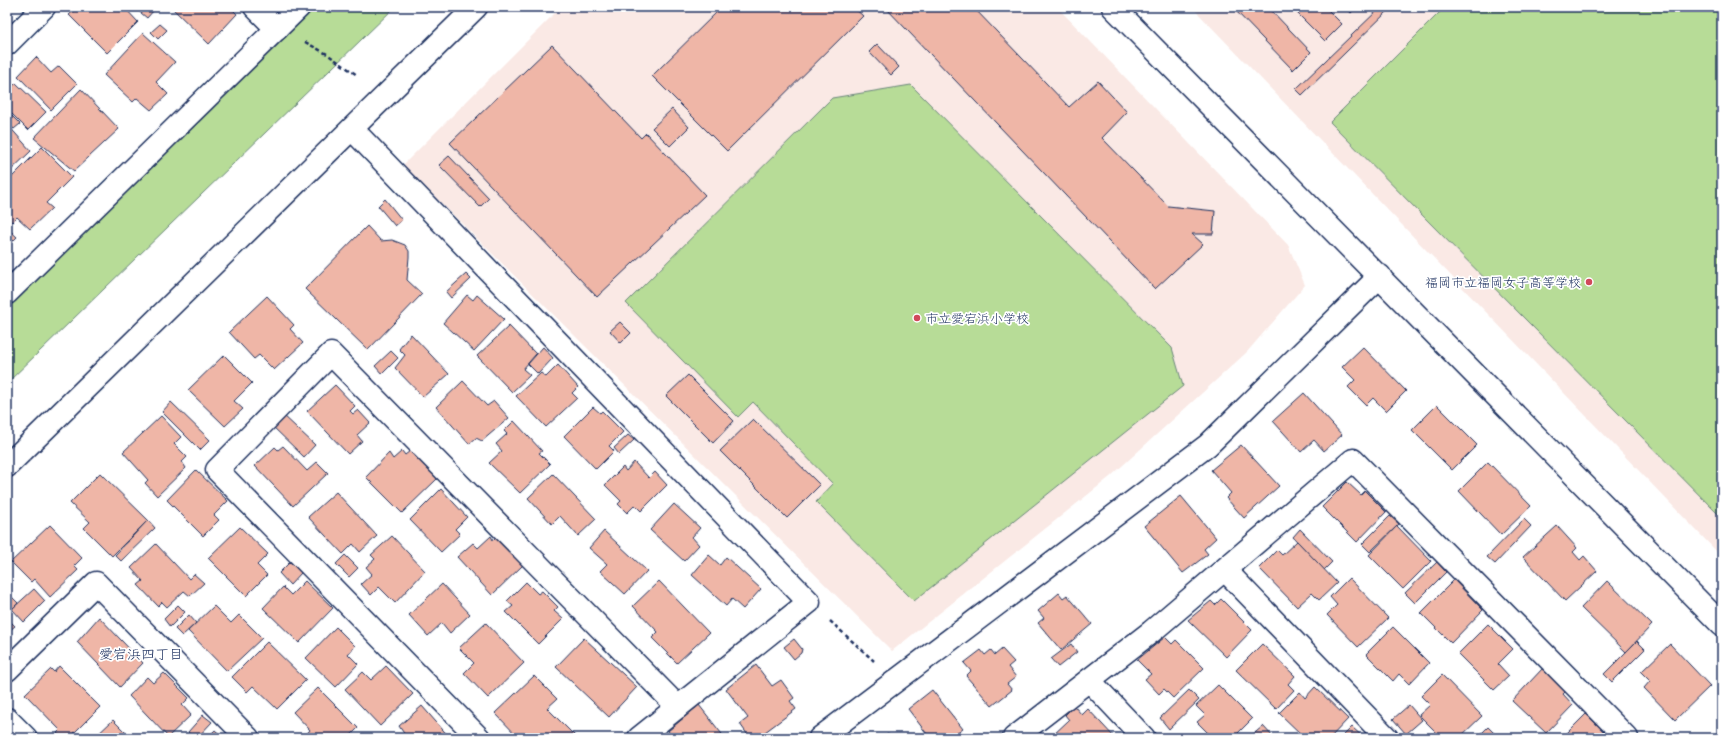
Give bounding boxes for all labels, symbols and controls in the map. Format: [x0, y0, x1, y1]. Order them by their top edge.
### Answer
place label: 福岡市立福岡女子高等学校 [1425, 271, 1581, 294]
marker: 福岡市立福岡女子高等学校 [1584, 277, 1594, 287]
place label: 市立愛宕浜小学校 [925, 307, 1029, 330]
marker: 市立愛宕浜小学校 [912, 313, 922, 323]
district label: 愛宕浜四丁目 [99, 642, 183, 667]

